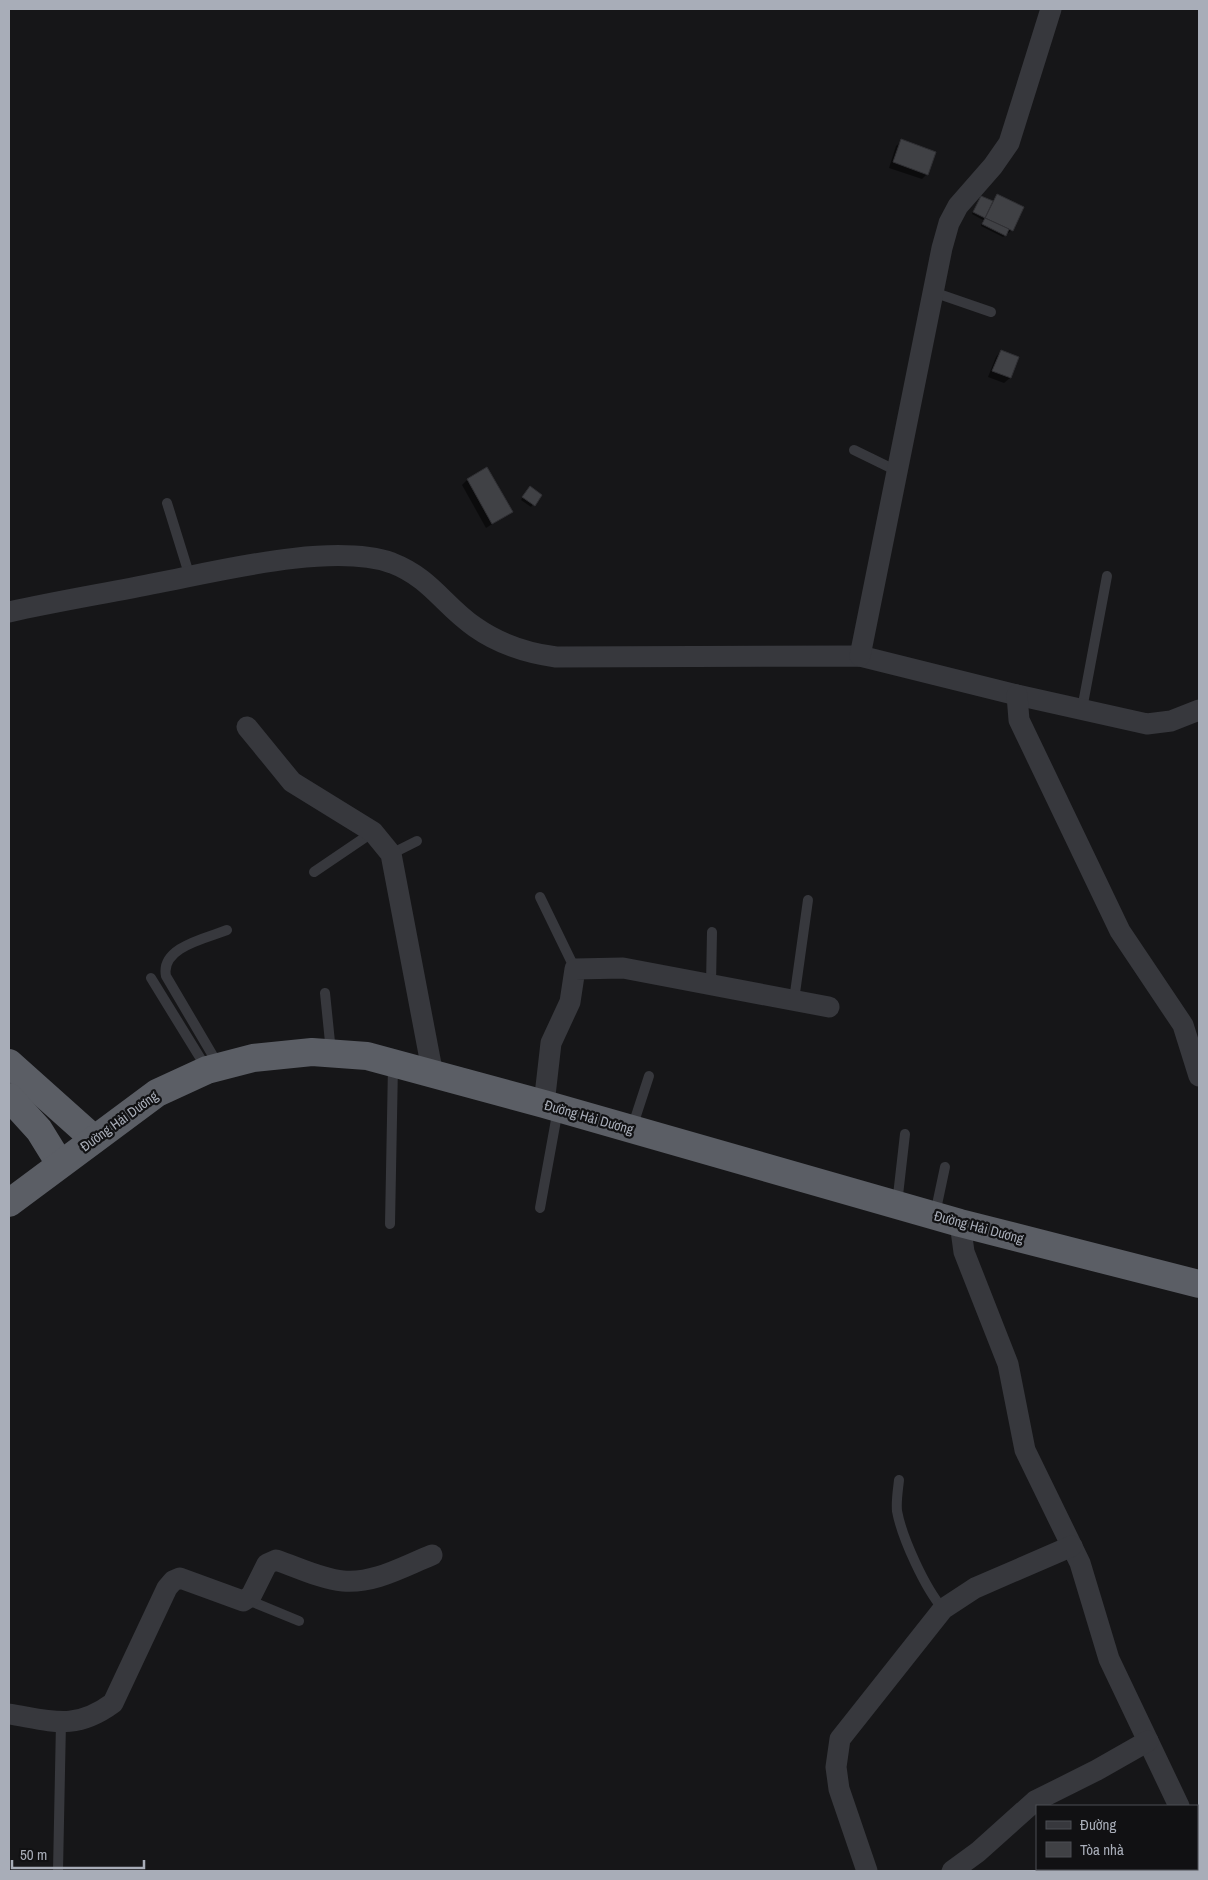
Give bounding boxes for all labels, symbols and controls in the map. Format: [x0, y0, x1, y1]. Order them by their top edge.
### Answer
street label: Đường Hải Dương [77, 1086, 162, 1155]
street label: Đường Hải Dương [542, 1096, 636, 1138]
street label: Đường Hải Dương [932, 1206, 1026, 1248]
legend [1036, 1805, 1198, 1870]
text: Đường [1080, 1814, 1116, 1835]
scale bar [12, 1838, 145, 1870]
text: Tòa nhà [1080, 1839, 1124, 1860]
text: 50 m [20, 1844, 47, 1865]

